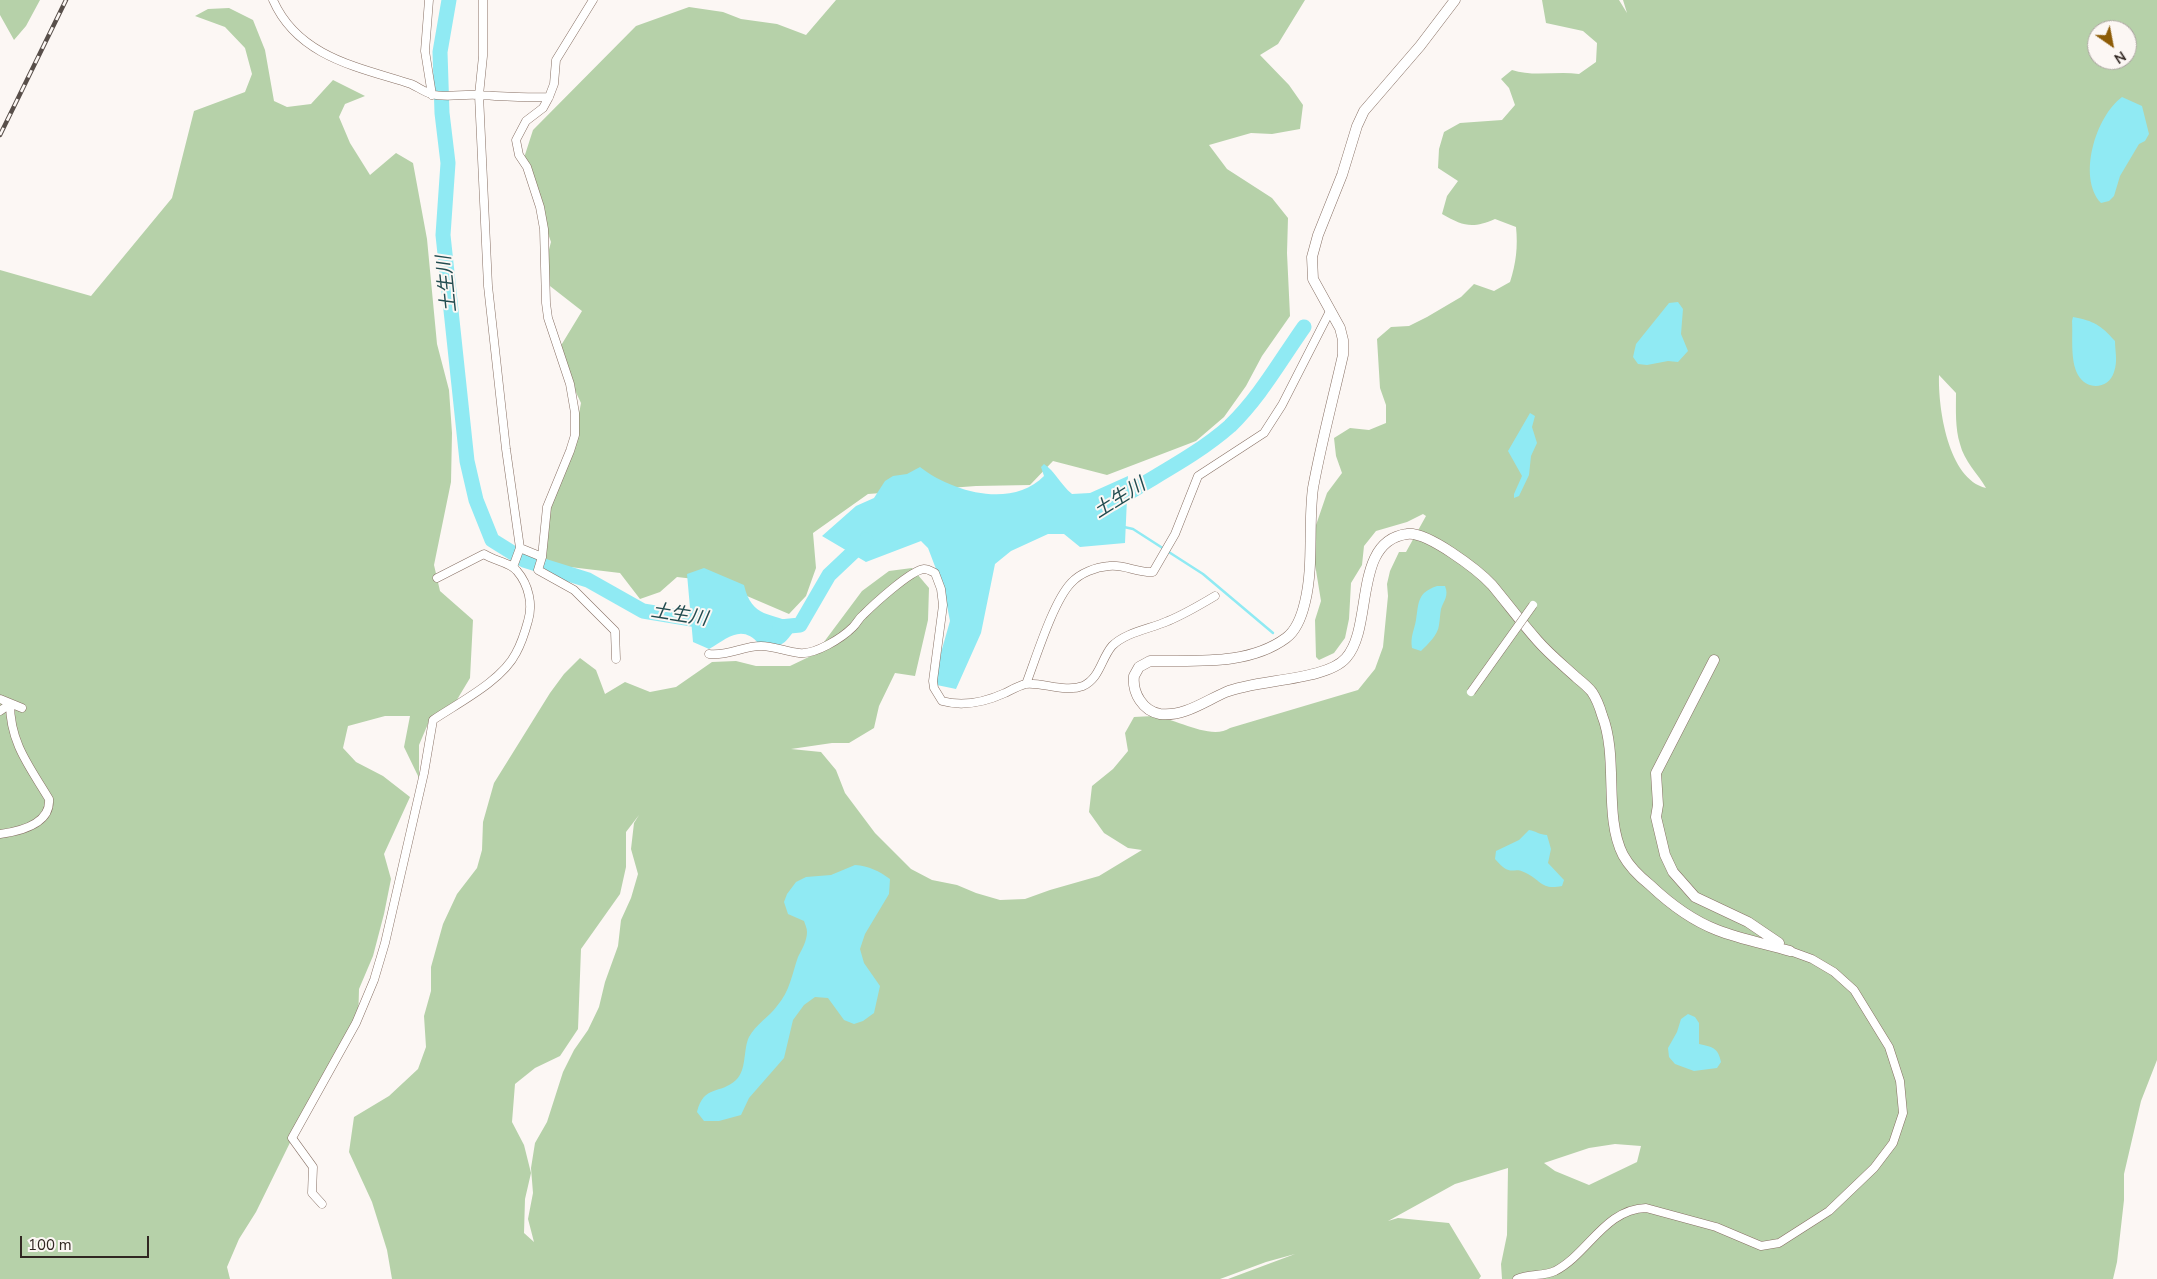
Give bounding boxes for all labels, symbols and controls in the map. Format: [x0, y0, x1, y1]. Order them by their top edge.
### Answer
north arrow [2087, 20, 2137, 70]
text: N [2110, 46, 2129, 68]
water label: 土生川 [434, 254, 462, 314]
water label: 土生川 [1090, 474, 1150, 524]
water label: 土生川 [649, 600, 709, 632]
scale bar [22, 1226, 151, 1258]
text: 100 m [28, 1235, 72, 1255]

